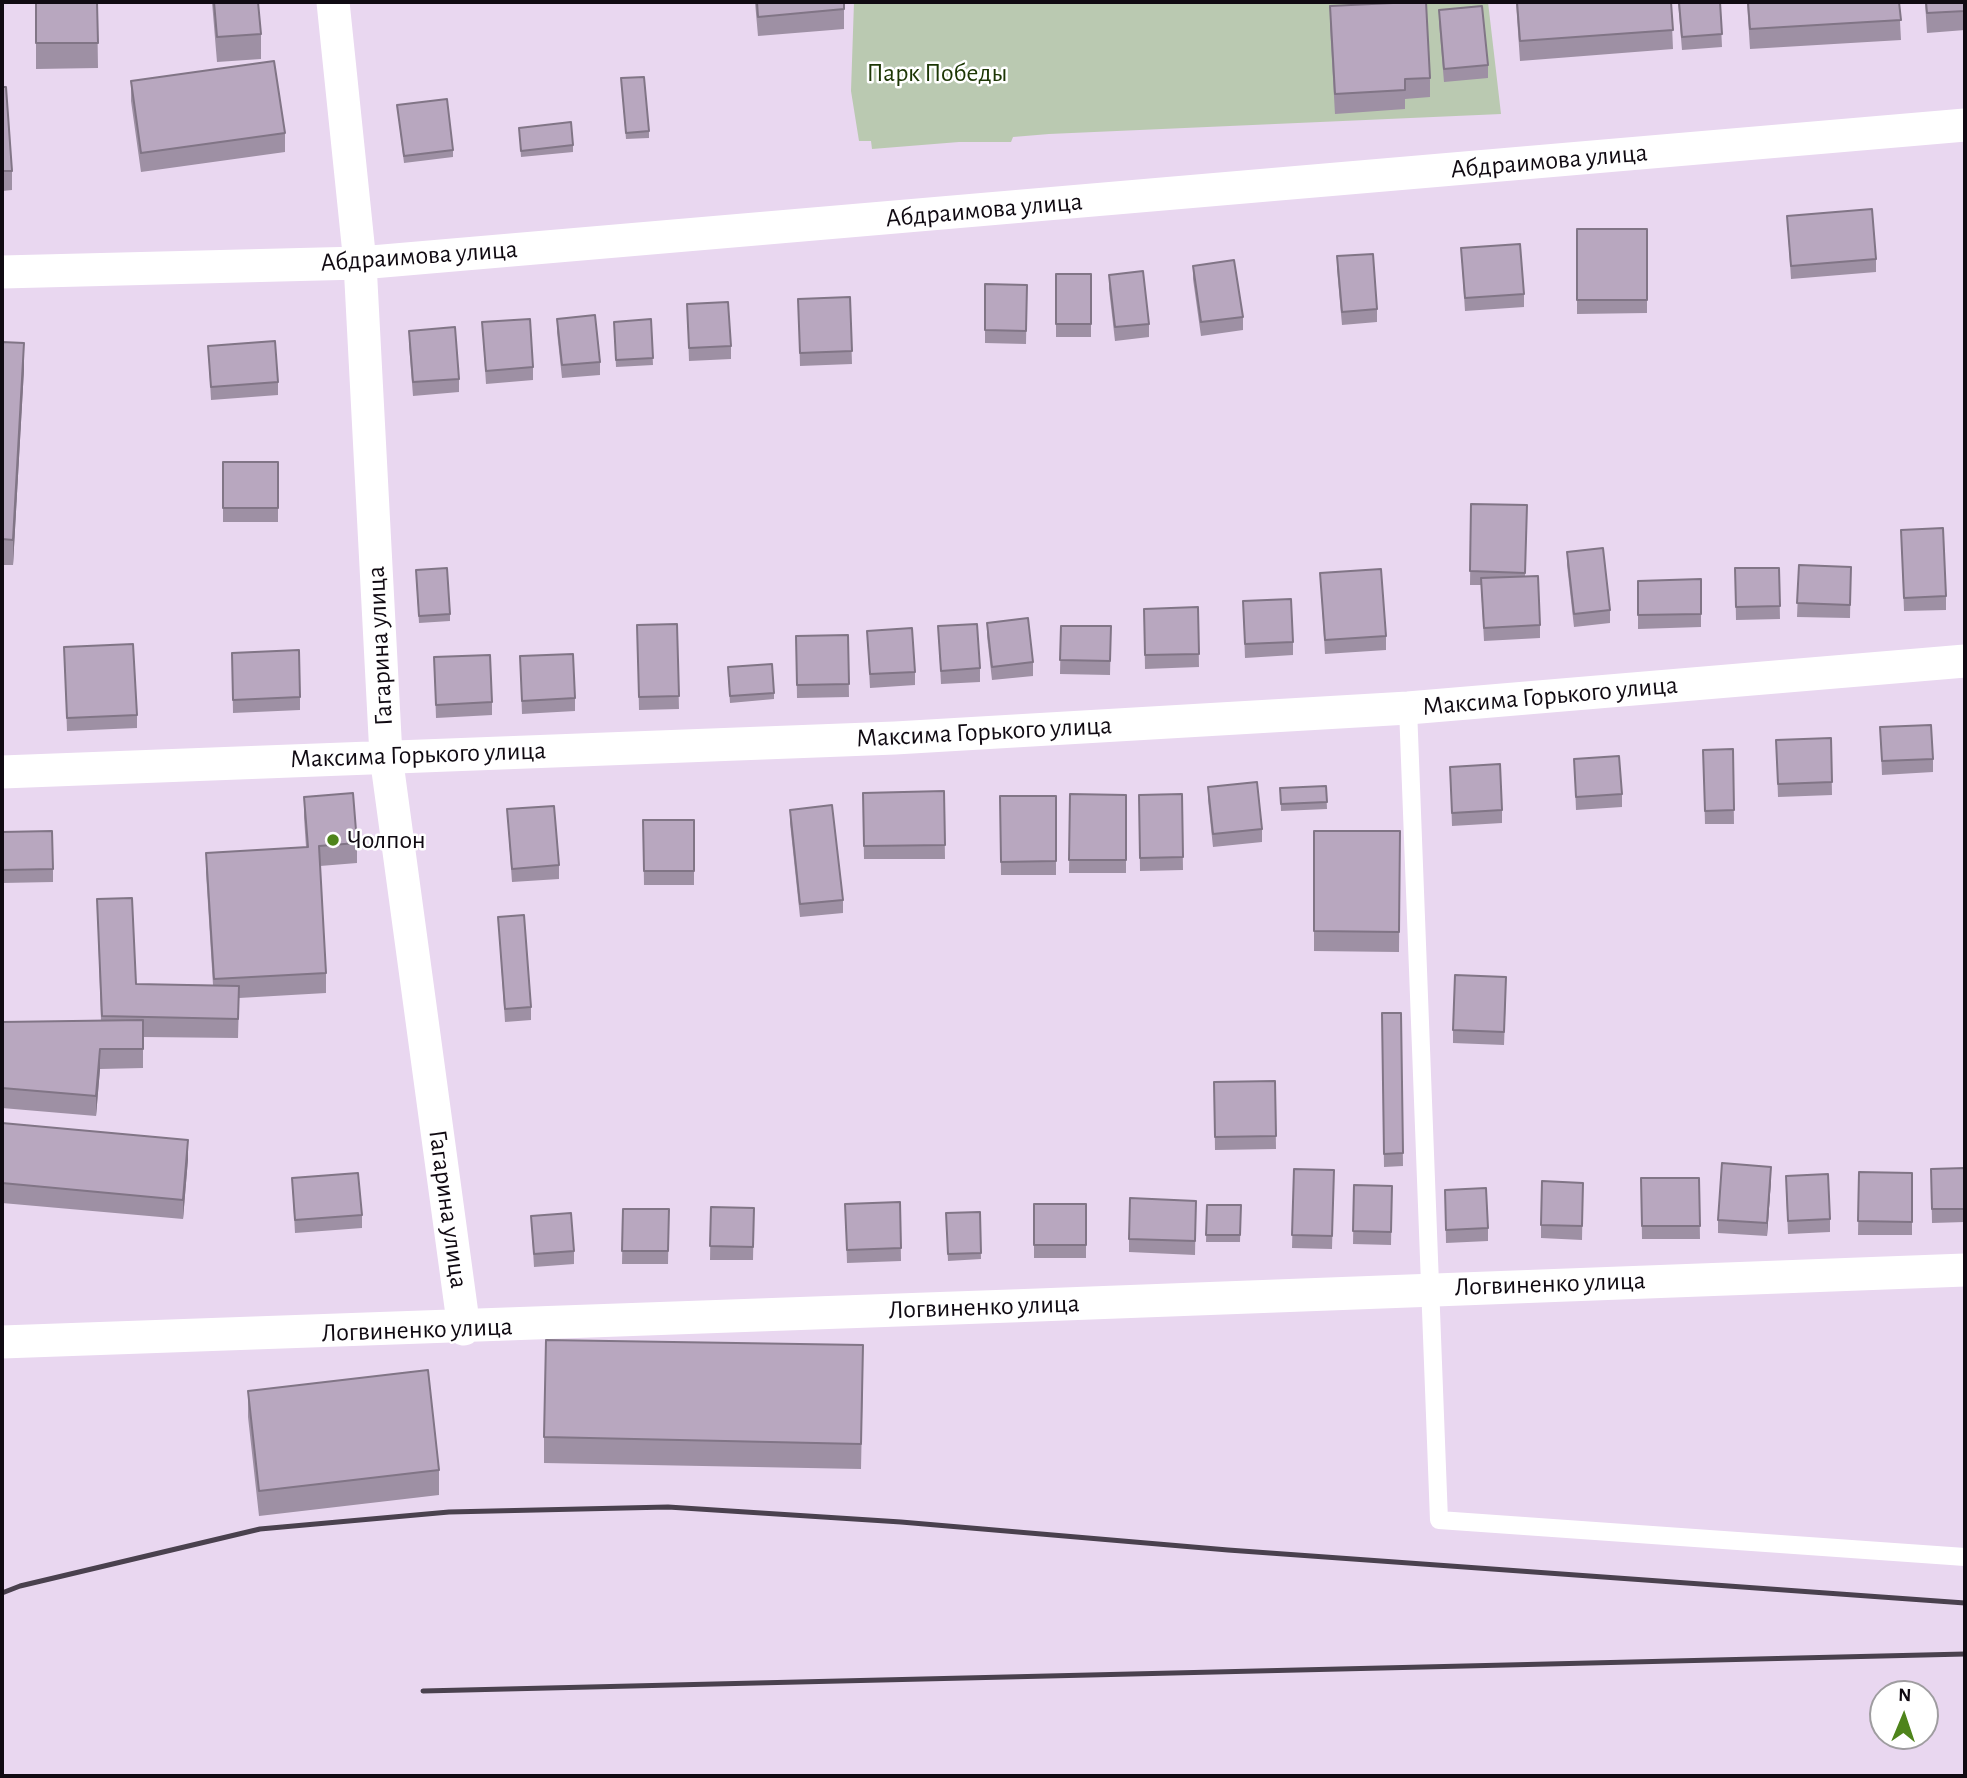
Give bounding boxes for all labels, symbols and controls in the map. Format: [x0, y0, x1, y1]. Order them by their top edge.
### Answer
park label: Парк Победы [867, 57, 1007, 89]
street label: Абдраимова улица [1449, 137, 1649, 185]
street label: Абдраимова улица [884, 186, 1084, 234]
street label: Абдраимова улица [319, 234, 519, 278]
street label: Гагарина улица [360, 565, 400, 727]
street label: Максима Горького улица [1421, 669, 1679, 723]
street label: Максима Горького улица [855, 710, 1113, 754]
street label: Максима Горького улица [289, 735, 547, 775]
place label: Чолпон [347, 824, 426, 856]
marker: Чолпон [325, 832, 341, 848]
street label: Гагарина улица [421, 1128, 475, 1290]
street label: Логвиненко улица [1454, 1265, 1646, 1303]
street label: Логвиненко улица [888, 1288, 1080, 1326]
street label: Логвиненко улица [321, 1311, 513, 1349]
north arrow [1869, 1680, 1939, 1750]
text: N [1898, 1686, 1912, 1705]

